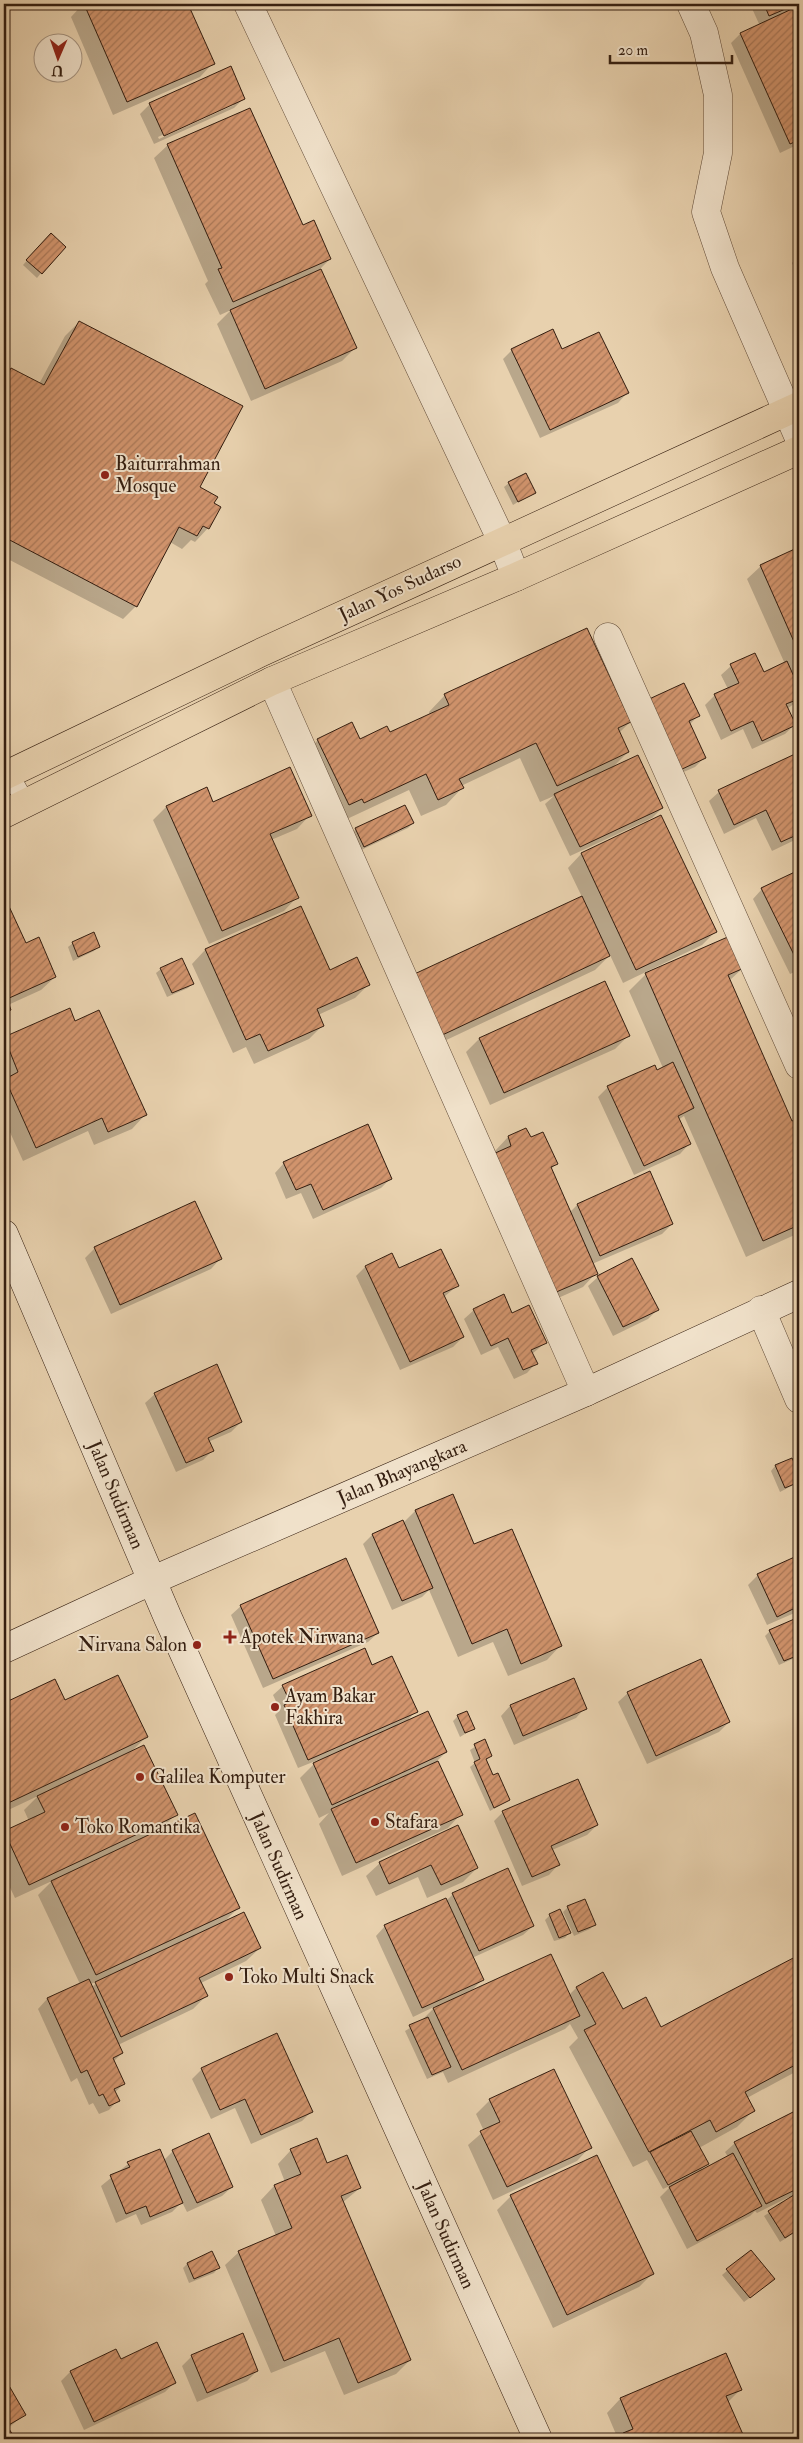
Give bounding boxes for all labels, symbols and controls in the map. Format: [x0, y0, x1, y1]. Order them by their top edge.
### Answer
north arrow [32, 32, 82, 82]
scale bar [610, 32, 733, 64]
text: 20 m [618, 41, 648, 60]
text: U [51, 62, 64, 79]
place label: Baiturrahman Mosque [115, 452, 221, 498]
marker: Baiturrahman Mosque [99, 469, 111, 481]
street label: Jalan Yos Sudarso [334, 549, 465, 627]
street label: Jalan Bhayangkara [333, 1434, 471, 1510]
street label: Jalan Sudirman [82, 1436, 150, 1553]
place label: Apotek Nirwana [239, 1625, 364, 1650]
marker: Apotek Nirwana [224, 1631, 236, 1643]
place label: Nirvana Salon [78, 1633, 187, 1657]
marker: Nirvana Salon [191, 1639, 203, 1651]
place label: Ayam Bakar Fakhira [284, 1684, 376, 1730]
marker: Ayam Bakar Fakhira [269, 1701, 281, 1713]
place label: Galilea Komputer [150, 1765, 286, 1790]
marker: Galilea Komputer [134, 1771, 146, 1783]
street label: Jalan Sudirman [244, 1807, 314, 1924]
place label: Stafara [385, 1810, 439, 1834]
place label: Toko Romantika [75, 1815, 201, 1839]
marker: Stafara [369, 1816, 381, 1828]
marker: Toko Romantika [59, 1821, 71, 1833]
place label: Toko Multi Snack [239, 1965, 374, 1989]
marker: Toko Multi Snack [223, 1971, 235, 1983]
street label: Jalan Sudirman [411, 2176, 481, 2293]

